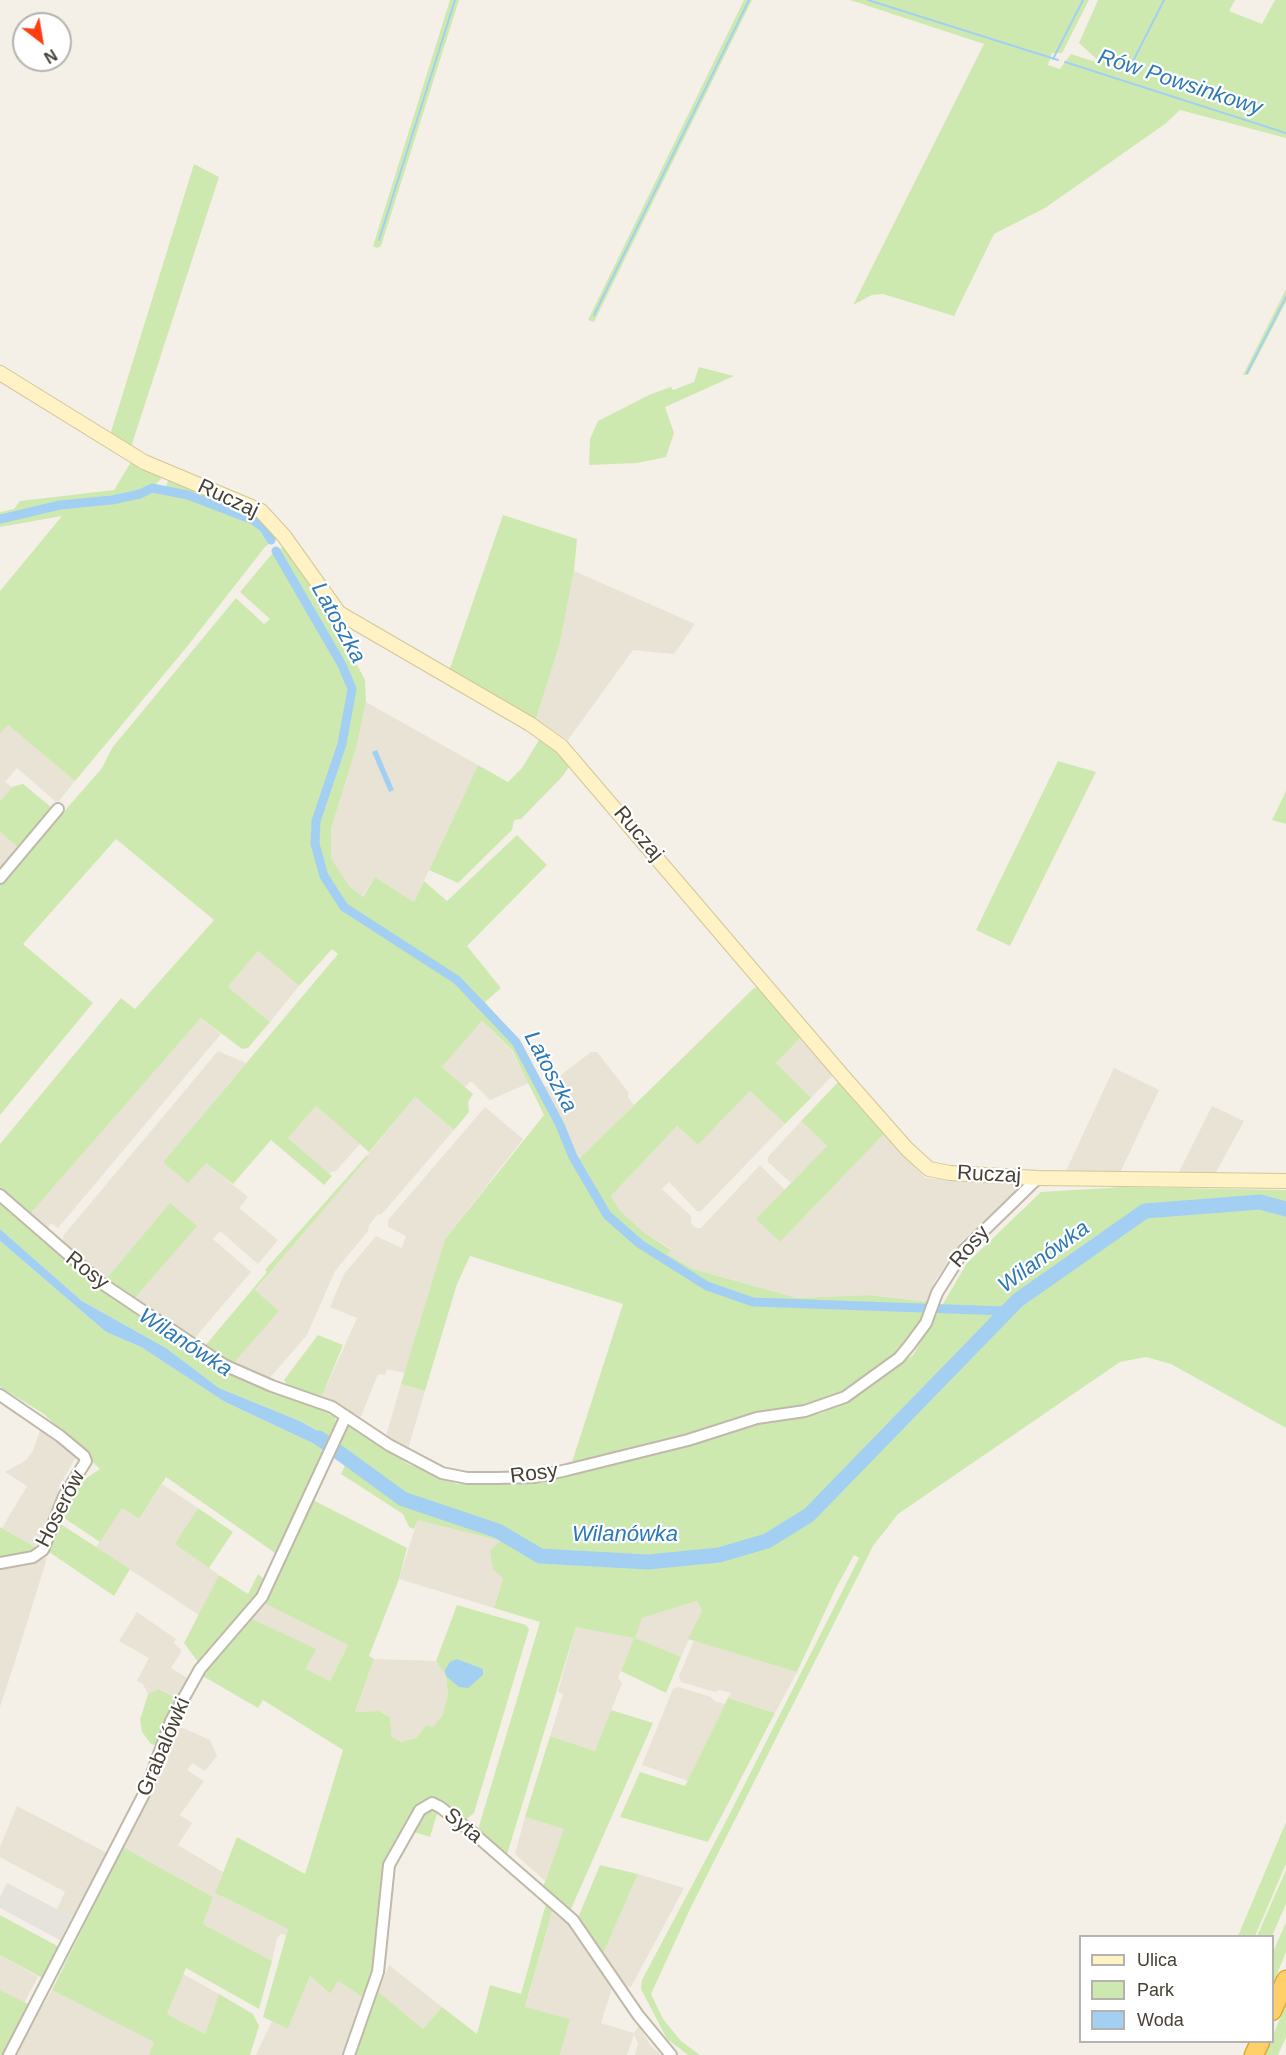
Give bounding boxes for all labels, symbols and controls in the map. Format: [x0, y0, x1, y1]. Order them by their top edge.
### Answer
north arrow [12, 12, 72, 72]
water label: Rów Powsinkowy [1095, 44, 1265, 122]
text: N [41, 46, 60, 66]
street label: Ruczaj [194, 474, 262, 524]
water label: Latoszka [305, 578, 371, 668]
street label: Ruczaj [608, 801, 668, 867]
water label: Latoszka [518, 1027, 582, 1117]
street label: Ruczaj [956, 1161, 1022, 1189]
water label: Wilanówka [993, 1215, 1095, 1299]
street label: Rosy [945, 1221, 995, 1273]
street label: Rosy [60, 1246, 114, 1296]
water label: Wilanówka [133, 1303, 237, 1383]
street label: Rosy [509, 1459, 559, 1489]
street label: Hoserów [31, 1466, 91, 1552]
water label: Wilanówka [572, 1522, 678, 1548]
street label: Grabalówki [132, 1694, 196, 1800]
street label: Syta [439, 1803, 487, 1849]
legend [1079, 1935, 1274, 2043]
text: Ulica [1137, 1950, 1177, 1970]
text: Park [1137, 1980, 1174, 2000]
text: Woda [1137, 2010, 1184, 2030]

